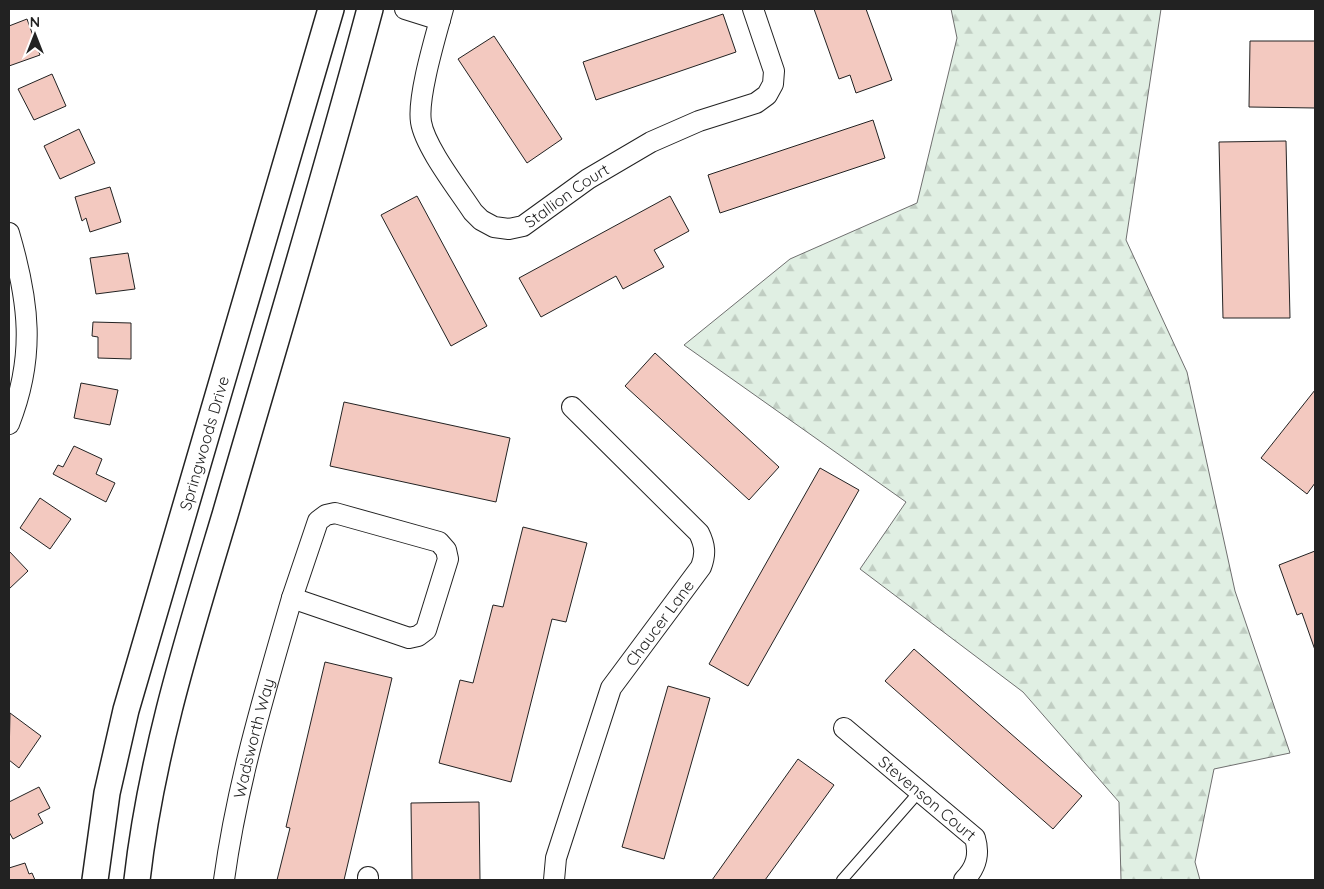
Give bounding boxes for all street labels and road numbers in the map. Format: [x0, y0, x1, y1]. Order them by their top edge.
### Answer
street label: Stallion Court [520, 159, 613, 232]
street label: Springwoods Drive [175, 374, 233, 513]
street label: Chaucer Lane [621, 576, 698, 670]
street label: Wadsworth Way [229, 676, 278, 800]
street label: Stevenson Court [874, 751, 980, 845]

